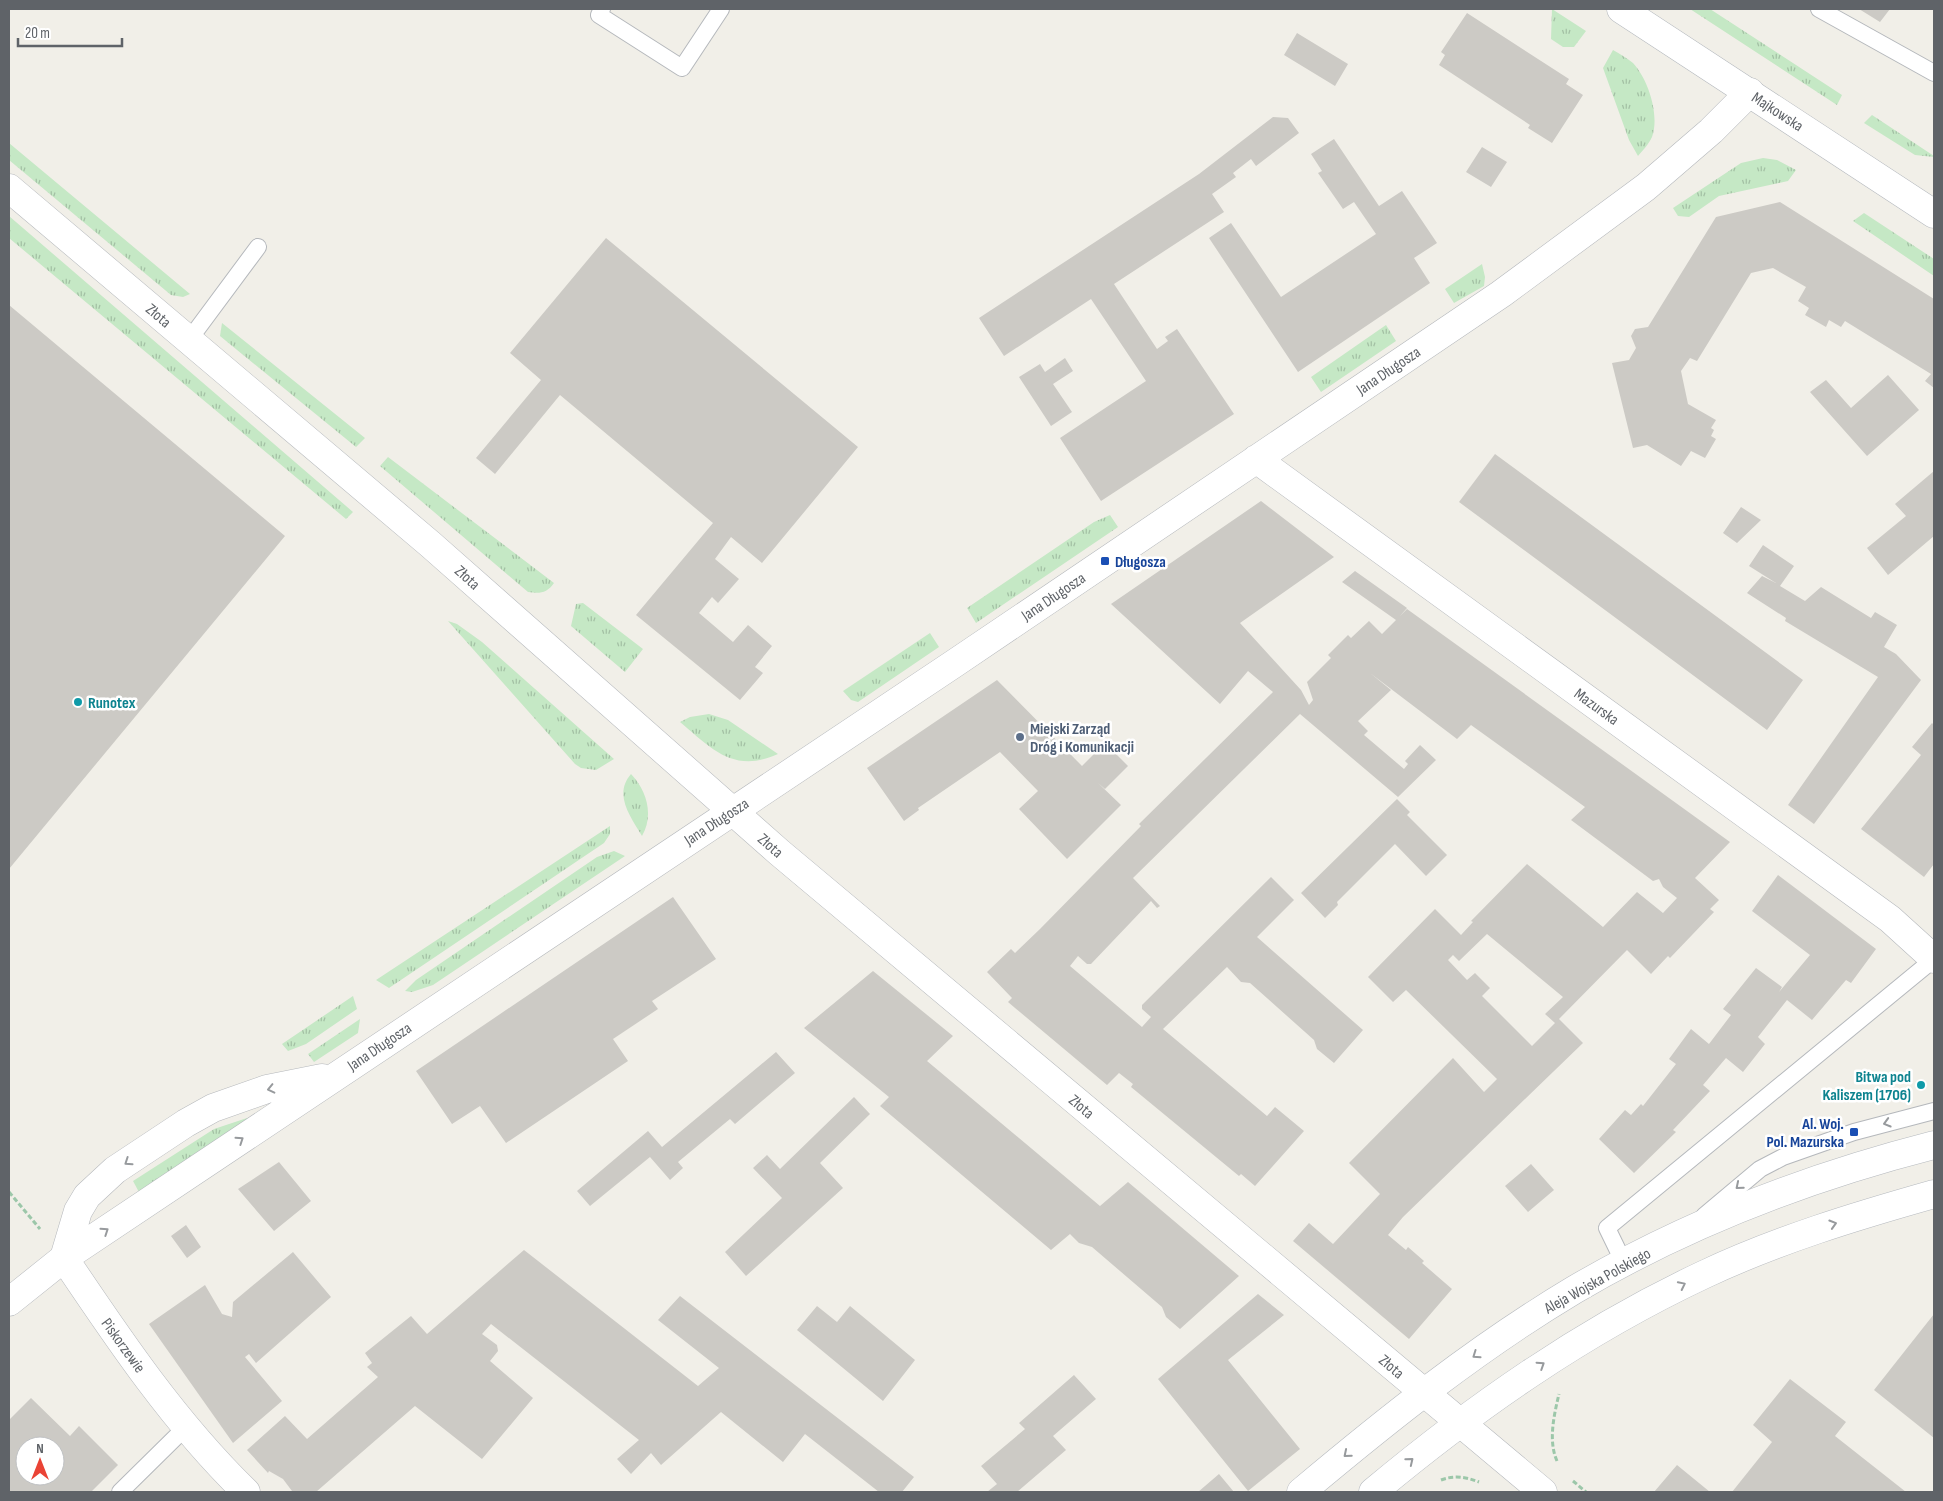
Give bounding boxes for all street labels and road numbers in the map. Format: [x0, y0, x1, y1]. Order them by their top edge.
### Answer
street label: Majkowska [1748, 89, 1807, 136]
street label: Złota [141, 300, 175, 332]
street label: Jana Długosza [1352, 343, 1424, 400]
street label: Złota [451, 562, 483, 594]
street label: Jana Długosza [1017, 569, 1089, 626]
street label: Mazurska [1570, 685, 1622, 730]
street label: Jana Długosza [680, 794, 753, 851]
street label: Złota [754, 830, 787, 862]
street label: Jana Długosza [343, 1019, 415, 1076]
street label: Złota [1064, 1091, 1098, 1123]
street label: Aleja Wojska Polskiego [1540, 1244, 1654, 1319]
street label: Piskorzewie [97, 1315, 149, 1377]
street label: Złota [1374, 1351, 1408, 1383]

